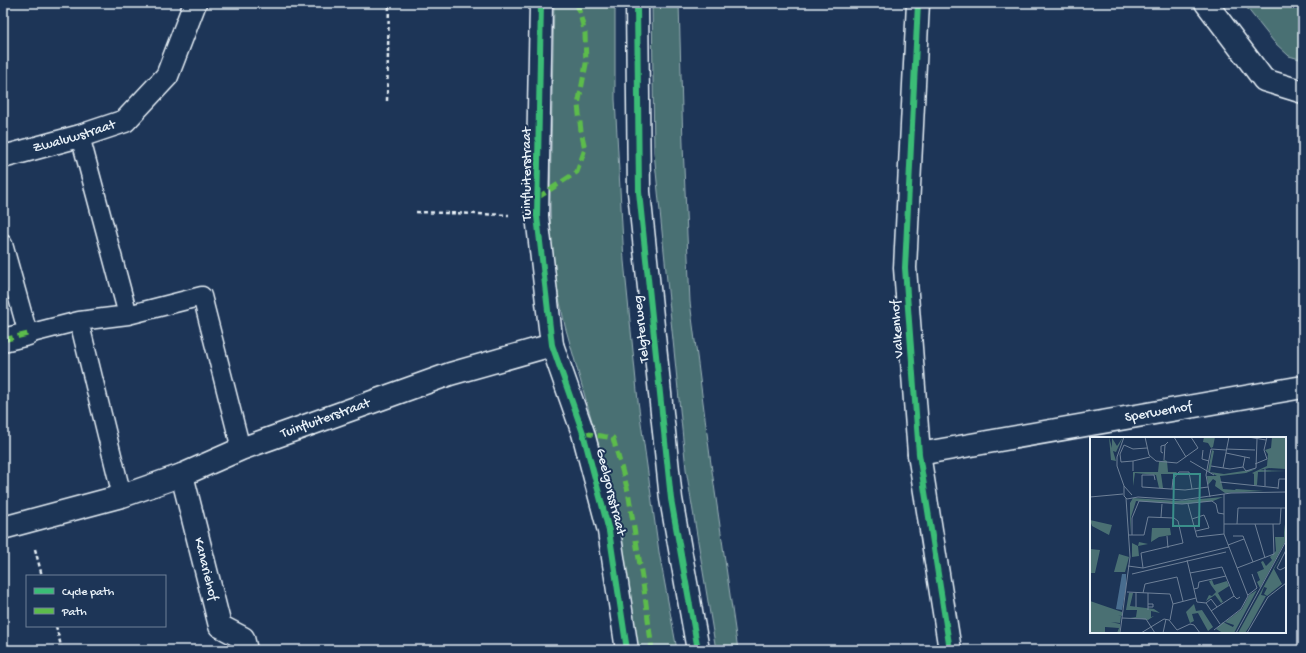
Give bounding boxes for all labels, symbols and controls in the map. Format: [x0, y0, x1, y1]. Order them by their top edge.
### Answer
street label: Zwaluwstraat [31, 116, 119, 157]
street label: Tuinfluiterstraat [519, 126, 536, 222]
street label: Telgterweg [630, 294, 654, 364]
street label: Valkenhof [887, 298, 909, 359]
street label: Tuinfluiterstraat [278, 394, 374, 443]
street label: Sperwerhof [1124, 398, 1195, 426]
inset map [1090, 437, 1286, 633]
street label: Geelgorsstraat [591, 447, 629, 538]
street label: Kanariehof [190, 536, 222, 604]
legend [26, 575, 166, 627]
text: Cycle path [62, 586, 115, 600]
text: Path [61, 606, 87, 620]

